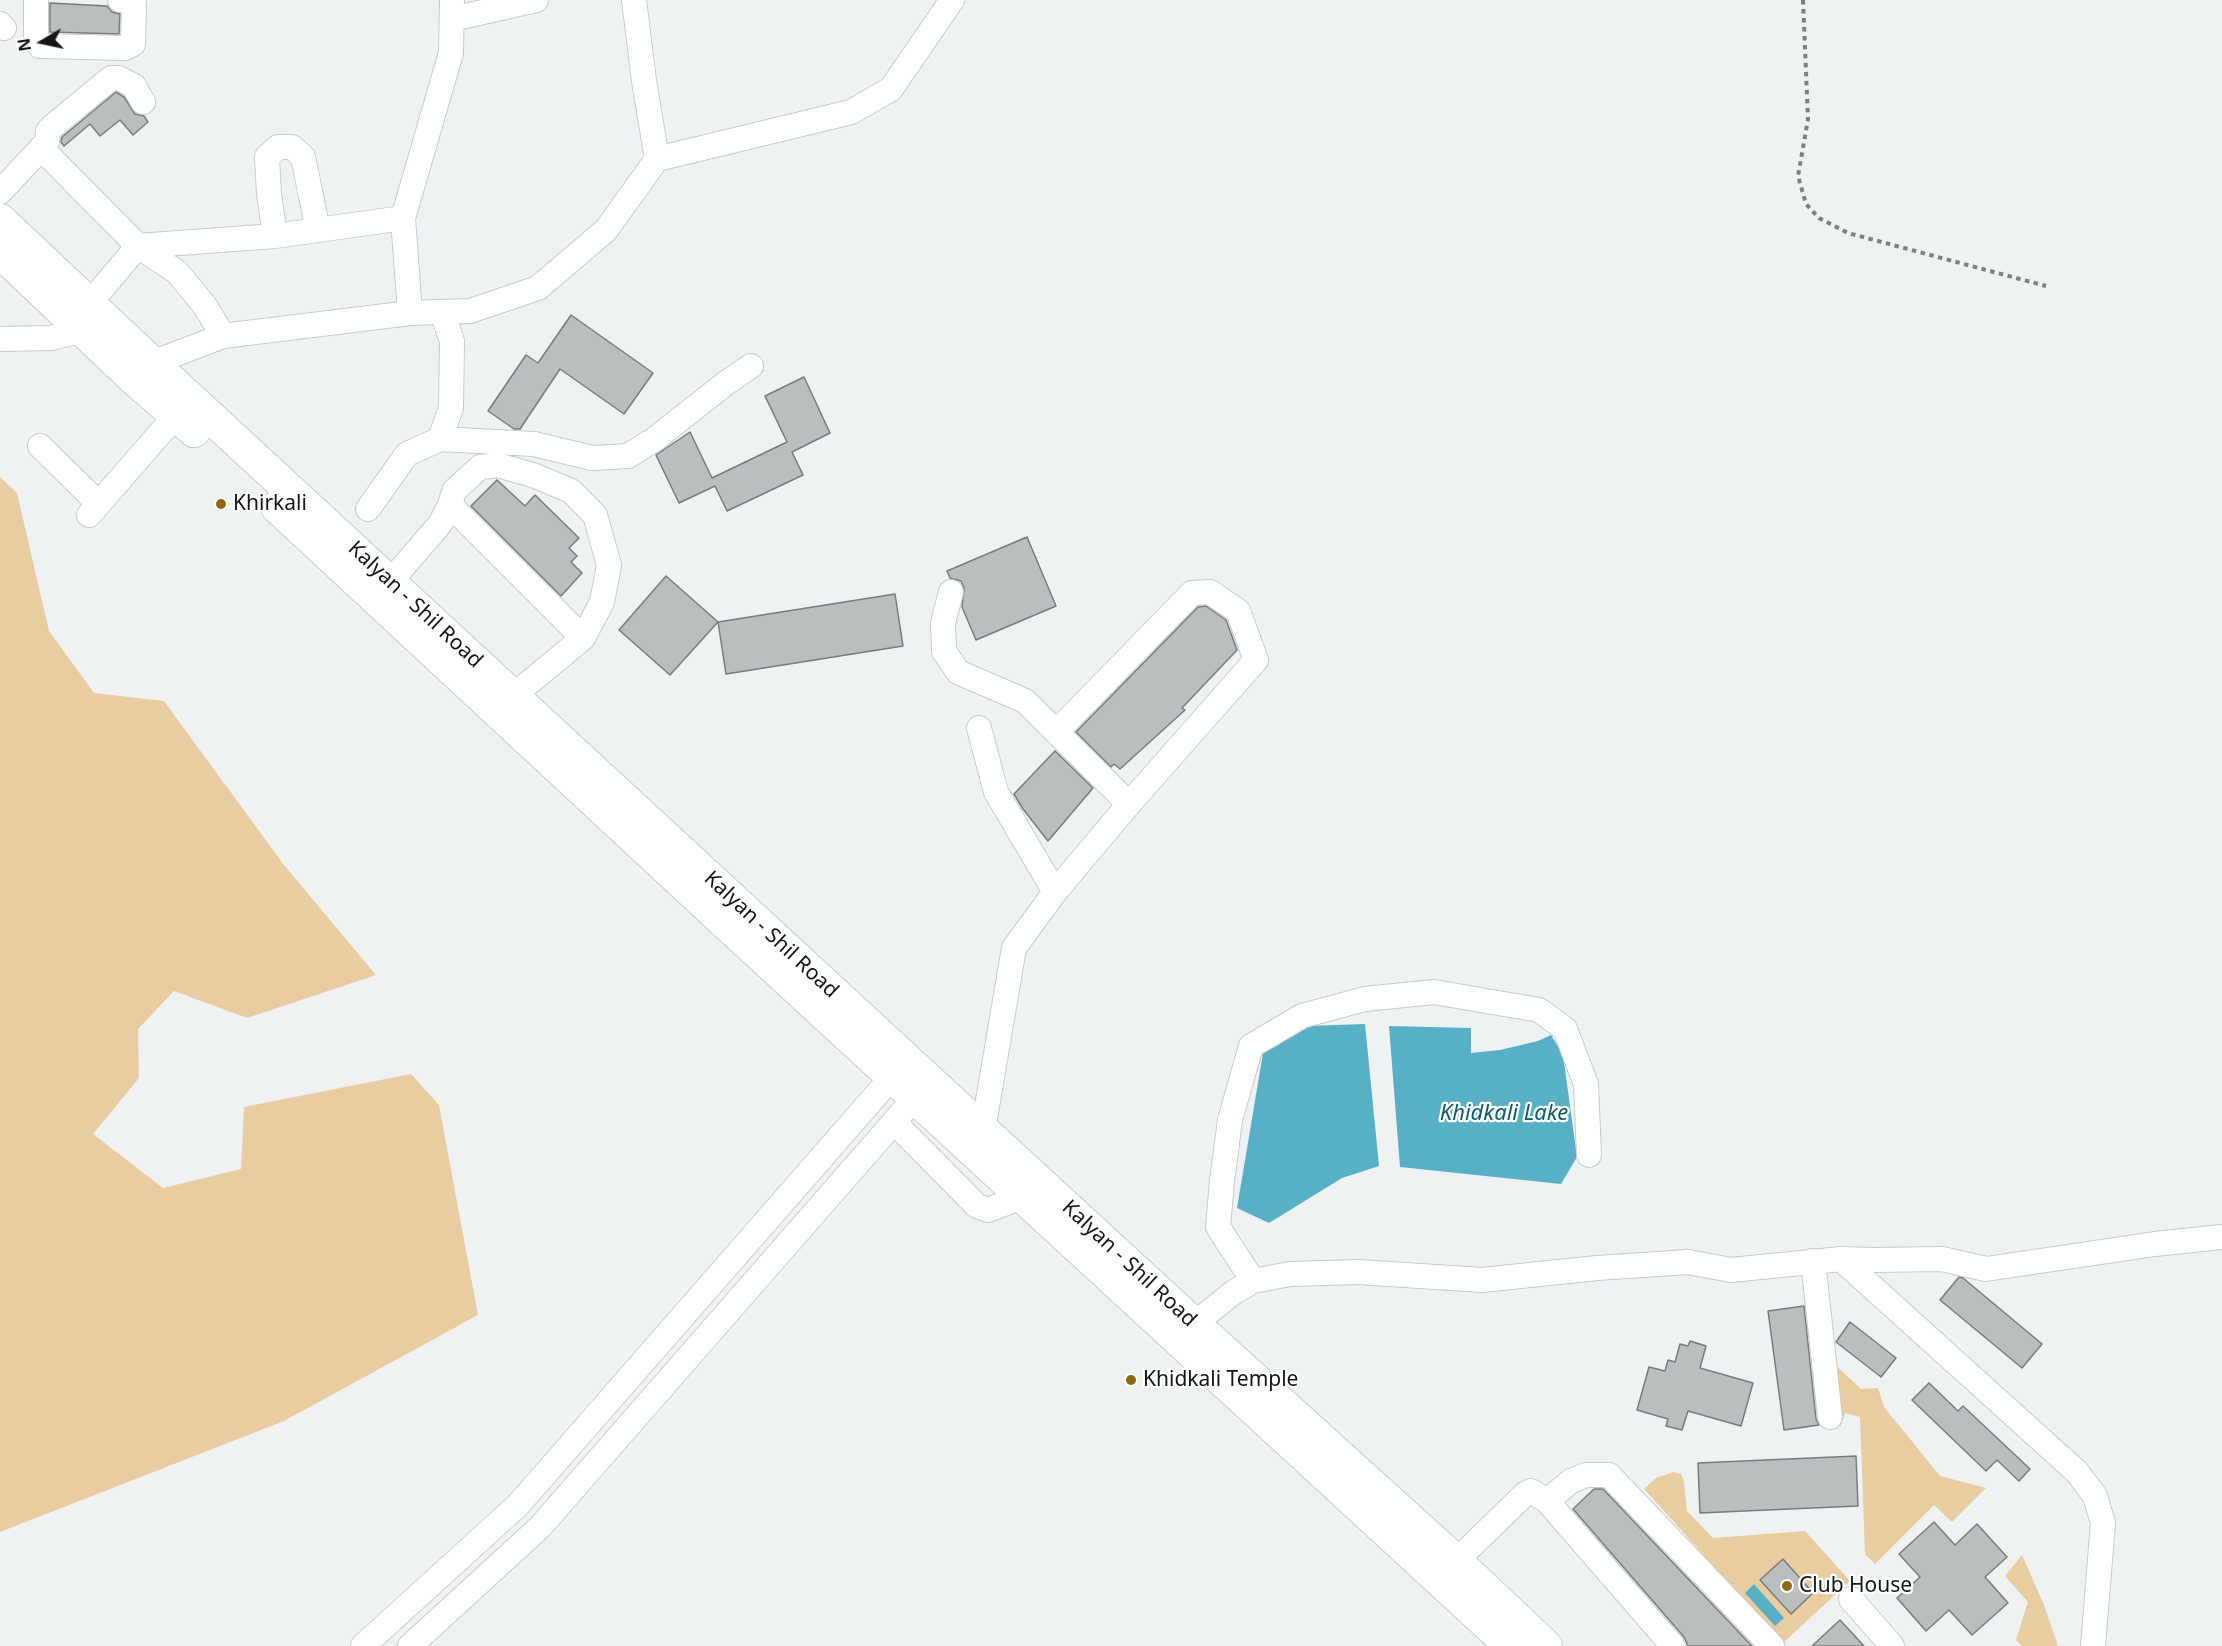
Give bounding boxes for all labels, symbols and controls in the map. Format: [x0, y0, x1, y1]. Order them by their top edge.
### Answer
north arrow [12, 12, 72, 72]
text: N [12, 37, 36, 53]
place label: Khirkali [233, 491, 307, 517]
marker: Khirkali [214, 497, 228, 511]
street label: Kalyan - Shil Road [343, 536, 487, 674]
street label: Kalyan - Shil Road [699, 866, 843, 1004]
water label: Khidkali Lake [1440, 1101, 1568, 1127]
street label: Kalyan - Shil Road [1057, 1195, 1201, 1333]
place label: Khidkali Temple [1143, 1367, 1298, 1393]
marker: Khidkali Temple [1124, 1373, 1138, 1387]
place label: Club House [1799, 1573, 1912, 1599]
marker: Club House [1780, 1579, 1794, 1593]

